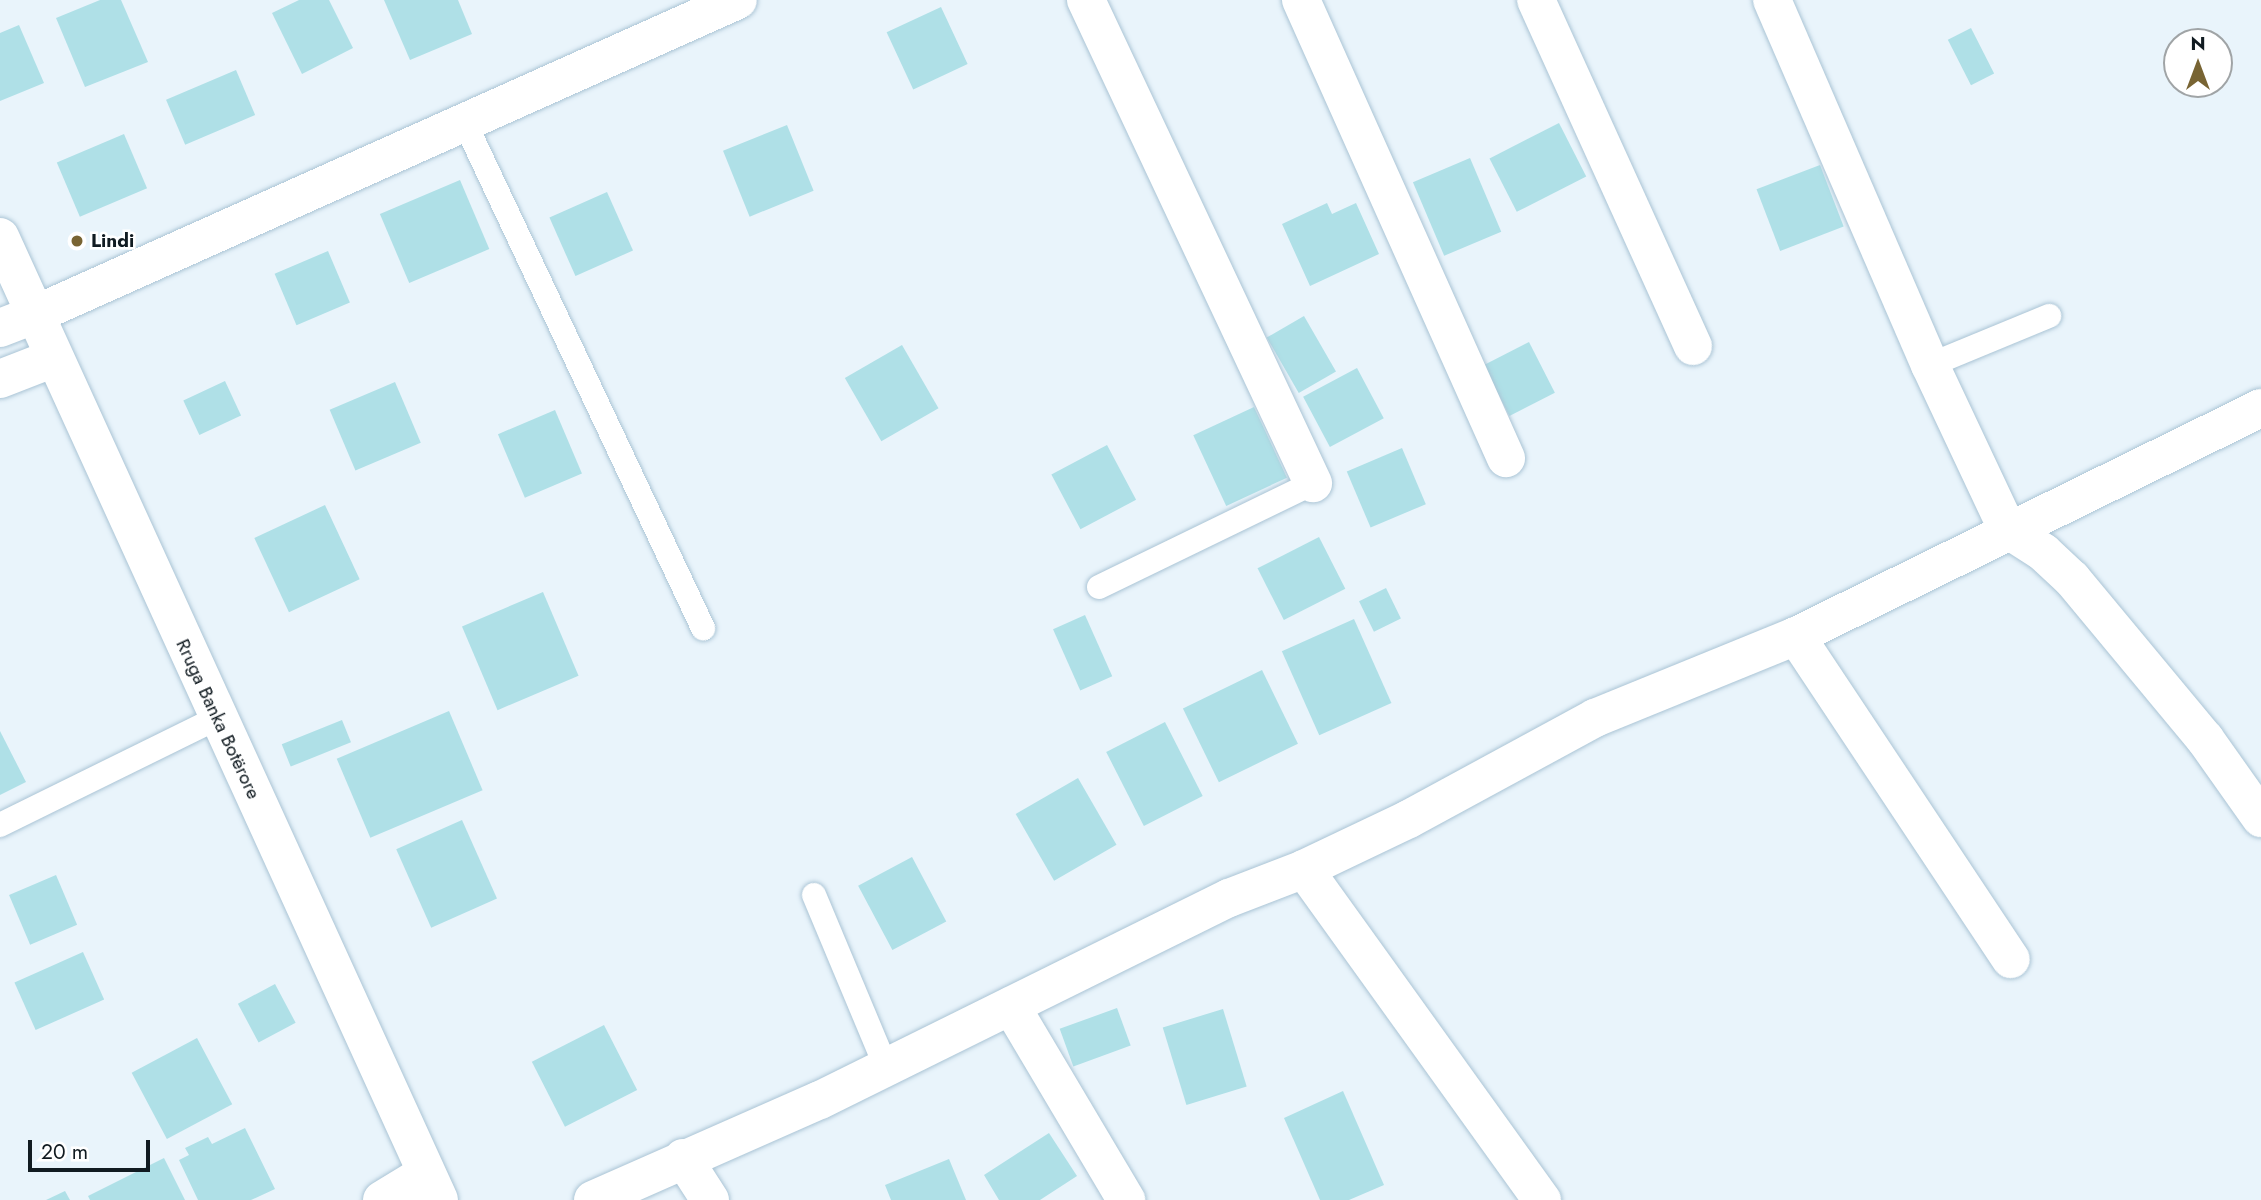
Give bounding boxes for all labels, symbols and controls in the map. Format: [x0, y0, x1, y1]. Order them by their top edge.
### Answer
north arrow [2163, 28, 2233, 98]
text: N [2190, 30, 2206, 57]
place label: Lindi [91, 230, 134, 252]
marker: Lindi [69, 233, 85, 249]
street label: Rruga Banka Botërore [171, 635, 265, 803]
scale bar [32, 1126, 154, 1170]
text: 20 m [41, 1137, 88, 1167]

